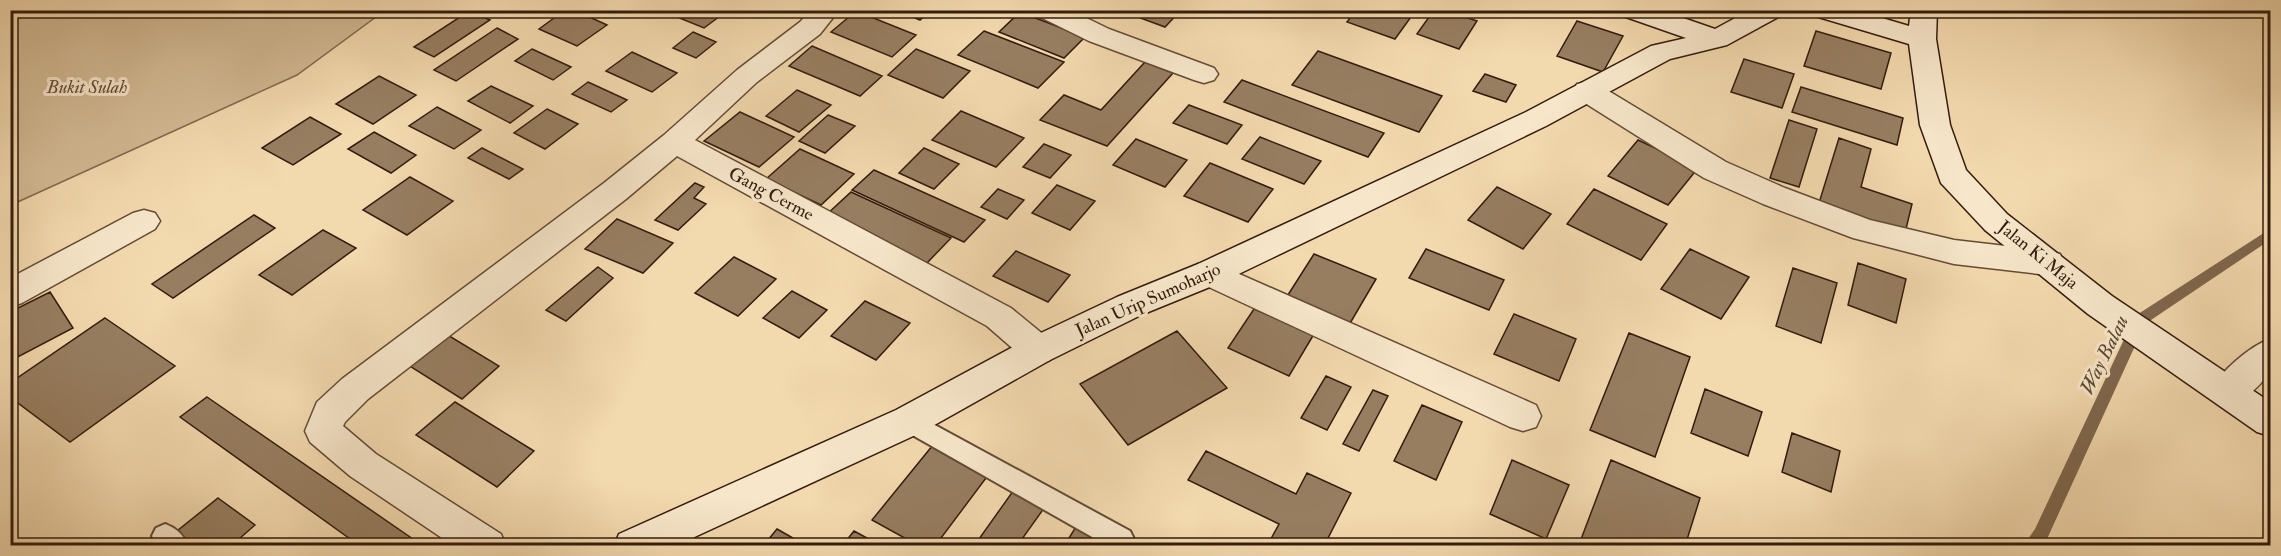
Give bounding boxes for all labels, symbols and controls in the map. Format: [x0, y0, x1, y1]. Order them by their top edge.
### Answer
park label: Bukit Sulah [46, 76, 127, 99]
street label: Gang Cerme [724, 162, 818, 226]
street label: Jalan Ki Maja [1992, 215, 2083, 295]
street label: Jalan Urip Sumoharjo [1071, 258, 1224, 343]
water label: Way Balau [2074, 311, 2134, 399]

